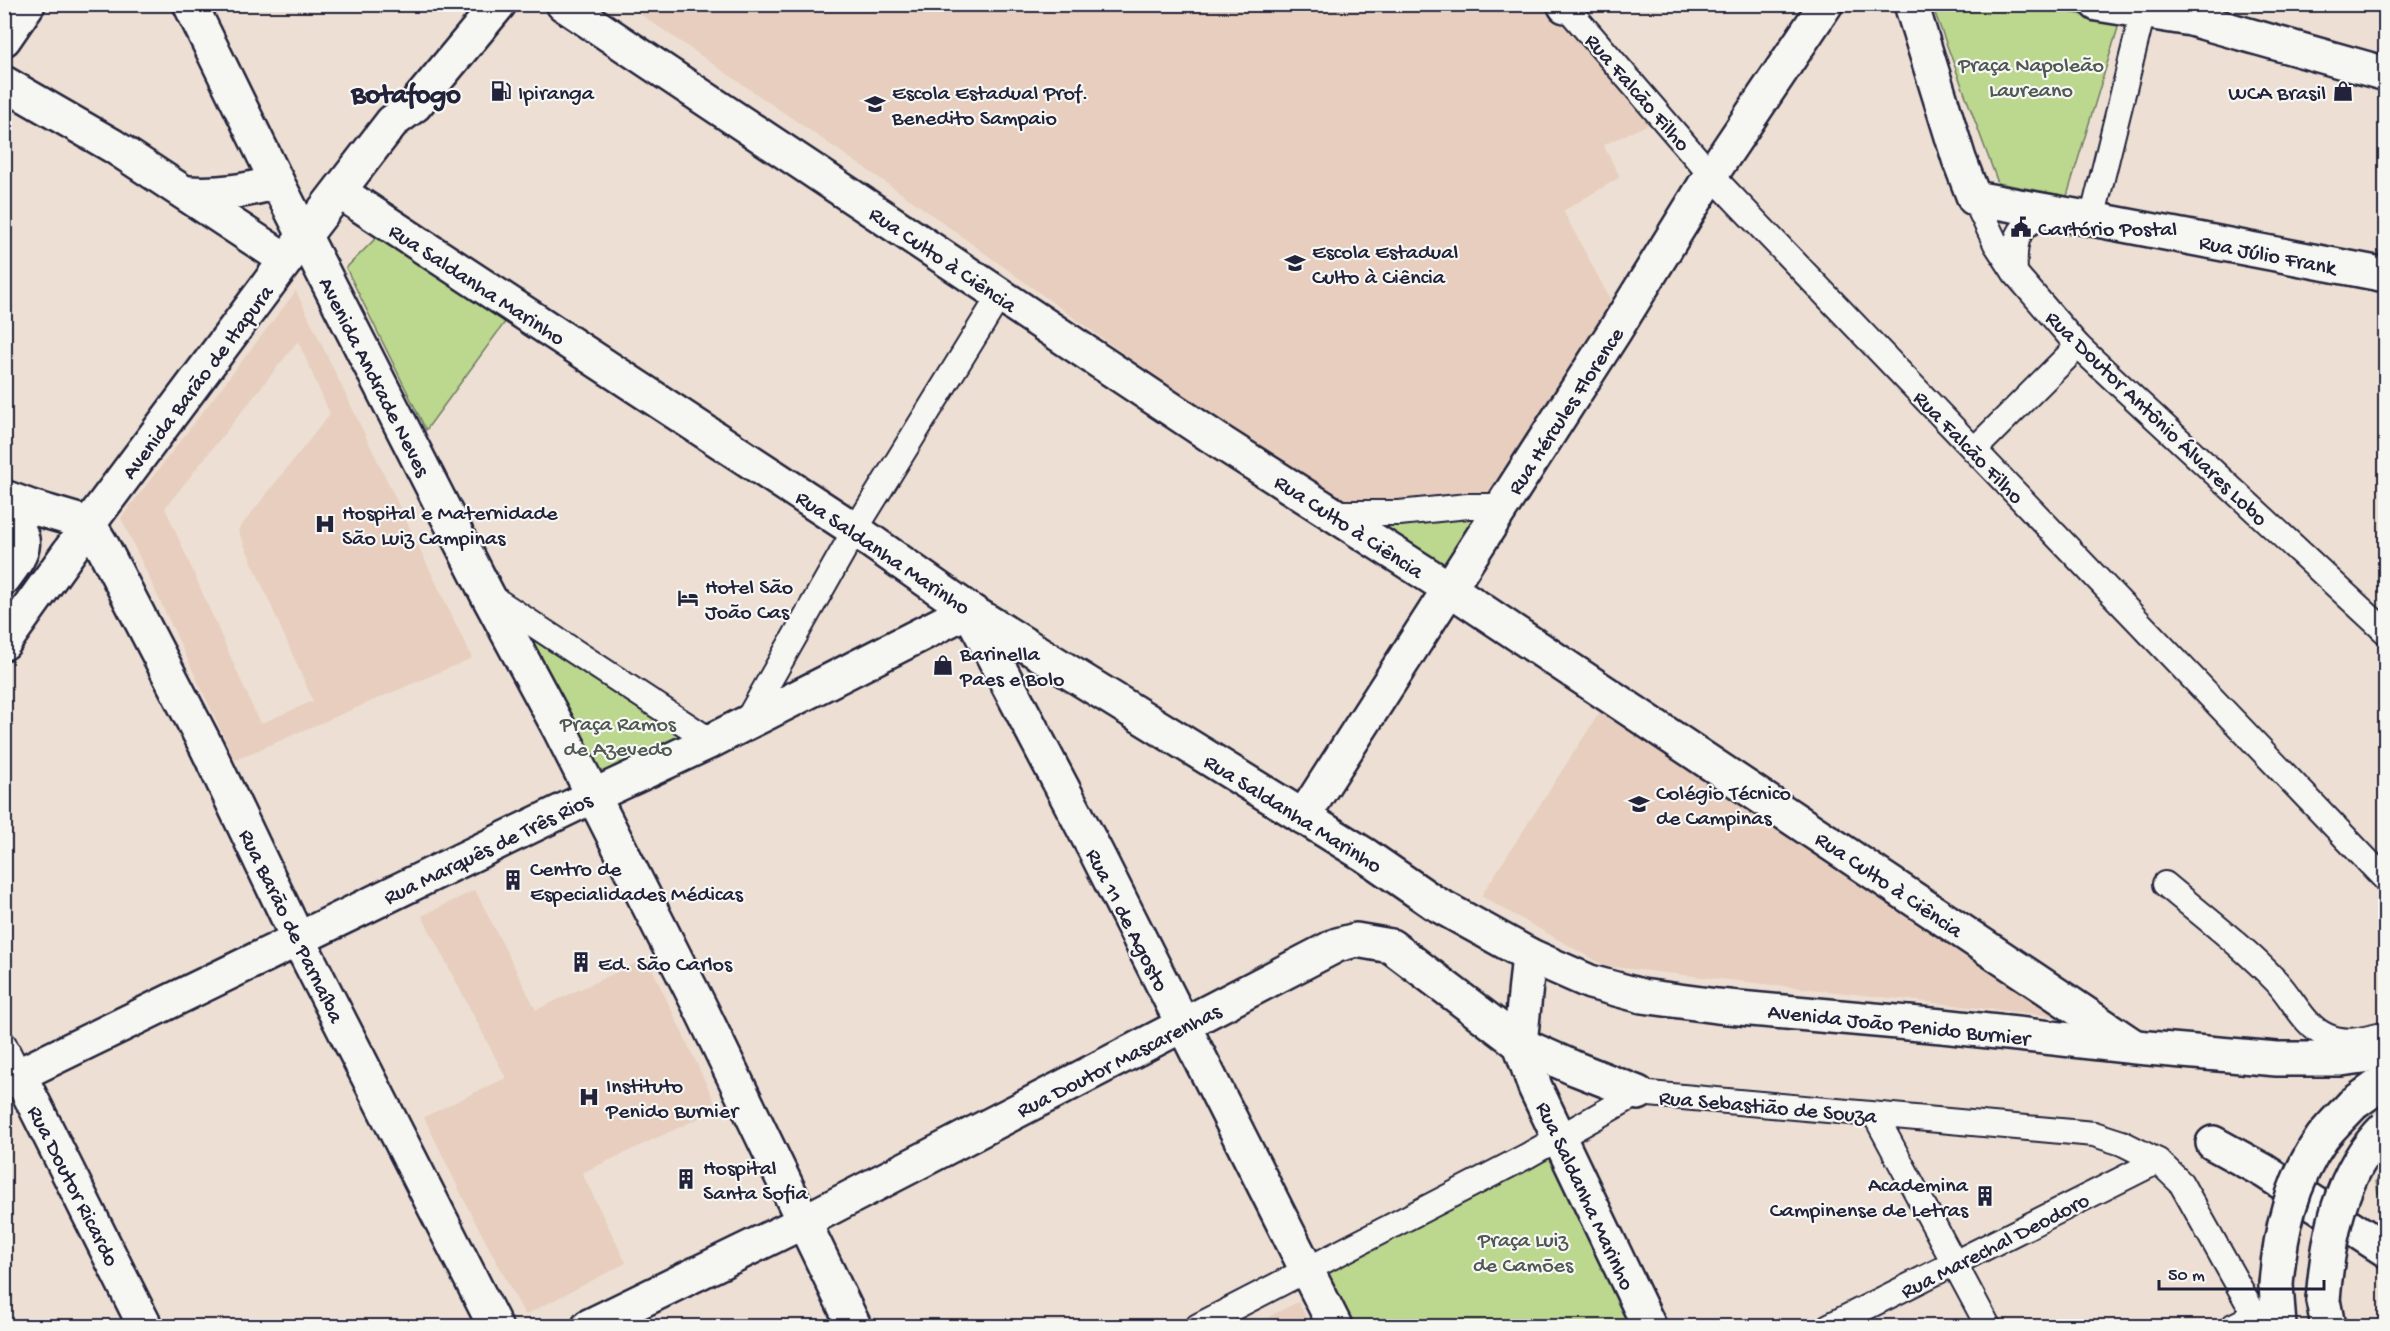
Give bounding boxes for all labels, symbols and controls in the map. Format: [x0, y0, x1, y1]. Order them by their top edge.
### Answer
street label: Rua Falcão Filho [1578, 29, 1694, 158]
park label: Praça Napoleão Laureano [1957, 54, 2104, 105]
fuel station icon: Ipiranga [489, 79, 513, 103]
shop icon: WCA Brasil [2331, 79, 2355, 103]
district label: Botafogo [350, 80, 461, 113]
place label: Ipiranga [518, 82, 595, 108]
place label: Escola Estadual Prof. Benedito Sampaio [891, 82, 1088, 133]
place label: WCA Brasil [2228, 82, 2326, 108]
school or university icon: Escola Estadual Prof. Benedito Sampaio [863, 92, 887, 116]
street label: Rua Culto à Ciência [863, 202, 1021, 321]
public building icon: Cartório Postal [2009, 215, 2033, 239]
place label: Cartório Postal [2038, 218, 2177, 244]
street label: Rua Saldanha Marinho [383, 220, 569, 353]
street label: Rua Júlio Frank [2197, 231, 2340, 283]
place label: Escola Estadual Culto à Ciência [1312, 241, 1458, 292]
school or university icon: Escola Estadual Culto à Ciência [1283, 251, 1307, 275]
street label: Avenida Andrade Neves [311, 274, 434, 483]
street label: Avenida Barão de Itapura [118, 280, 281, 486]
street label: Rua Doutor Antônio Álvares Lobo [2039, 307, 2272, 533]
street label: Rua Hércules Florence [1504, 323, 1632, 501]
street label: Rua Falcão Filho [1906, 387, 2028, 511]
street label: Rua Culto à Ciência [1268, 471, 1428, 587]
street label: Rua Saldanha Marinho [789, 486, 974, 622]
place label: Hospital e Maternidade São Luiz Campinas [342, 502, 558, 553]
hospital icon: Hospital e Maternidade São Luiz Campinas [313, 512, 337, 536]
place label: Hotel São João Cas [705, 576, 793, 627]
hotel icon: Hotel São João Cas [676, 586, 700, 610]
place label: Barinella Paes e Bolo [959, 643, 1065, 694]
shop icon: Barinella Paes e Bolo [931, 653, 955, 677]
park label: Praça Ramos de Azevedo [559, 713, 677, 764]
street label: Rua Saldanha Marinho [1198, 750, 1386, 881]
place label: Colégio Técnico de Campinas [1656, 782, 1791, 833]
street label: Rua Marquês de Três Rios [380, 788, 598, 912]
school or university icon: Colégio Técnico de Campinas [1627, 792, 1651, 816]
street label: Rua Barão de Parnaíba [231, 826, 348, 1029]
street label: Rua Culto à Ciência [1809, 827, 1967, 946]
street label: Rua 11 de Agosto [1078, 845, 1173, 997]
place label: Centro de Especialidades Médicas [530, 858, 744, 909]
building icon: Centro de Especialidades Médicas [501, 868, 525, 892]
building icon: Ed. São Carlos [569, 950, 593, 974]
place label: Ed. São Carlos [598, 953, 733, 979]
street label: Rua Doutor Mascarenhas [1013, 999, 1227, 1125]
street label: Avenida João Penido Burnier [1766, 1000, 2033, 1054]
place label: Instituto Penido Burnier [605, 1075, 740, 1126]
hospital icon: Instituto Penido Burnier [577, 1085, 601, 1109]
street label: Rua Sebastião de Souza [1658, 1087, 1878, 1132]
street label: Rua Saldanha Marinho [1528, 1098, 1638, 1295]
street label: Rua Doutor Ricardo [20, 1102, 123, 1272]
place label: Hospital Santa Sofia [703, 1157, 808, 1208]
building icon: Hospital Santa Sofia [674, 1167, 698, 1191]
place label: Academina Campinense de Letras [1770, 1174, 1969, 1225]
building icon: Academina Campinense de Letras [1973, 1184, 1997, 1208]
street label: Rua Marechal Deodoro [1897, 1189, 2094, 1306]
park label: Praça Luiz de Camões [1473, 1229, 1574, 1280]
scale bar [2159, 1253, 2324, 1291]
text: 50 m [2168, 1266, 2205, 1287]

